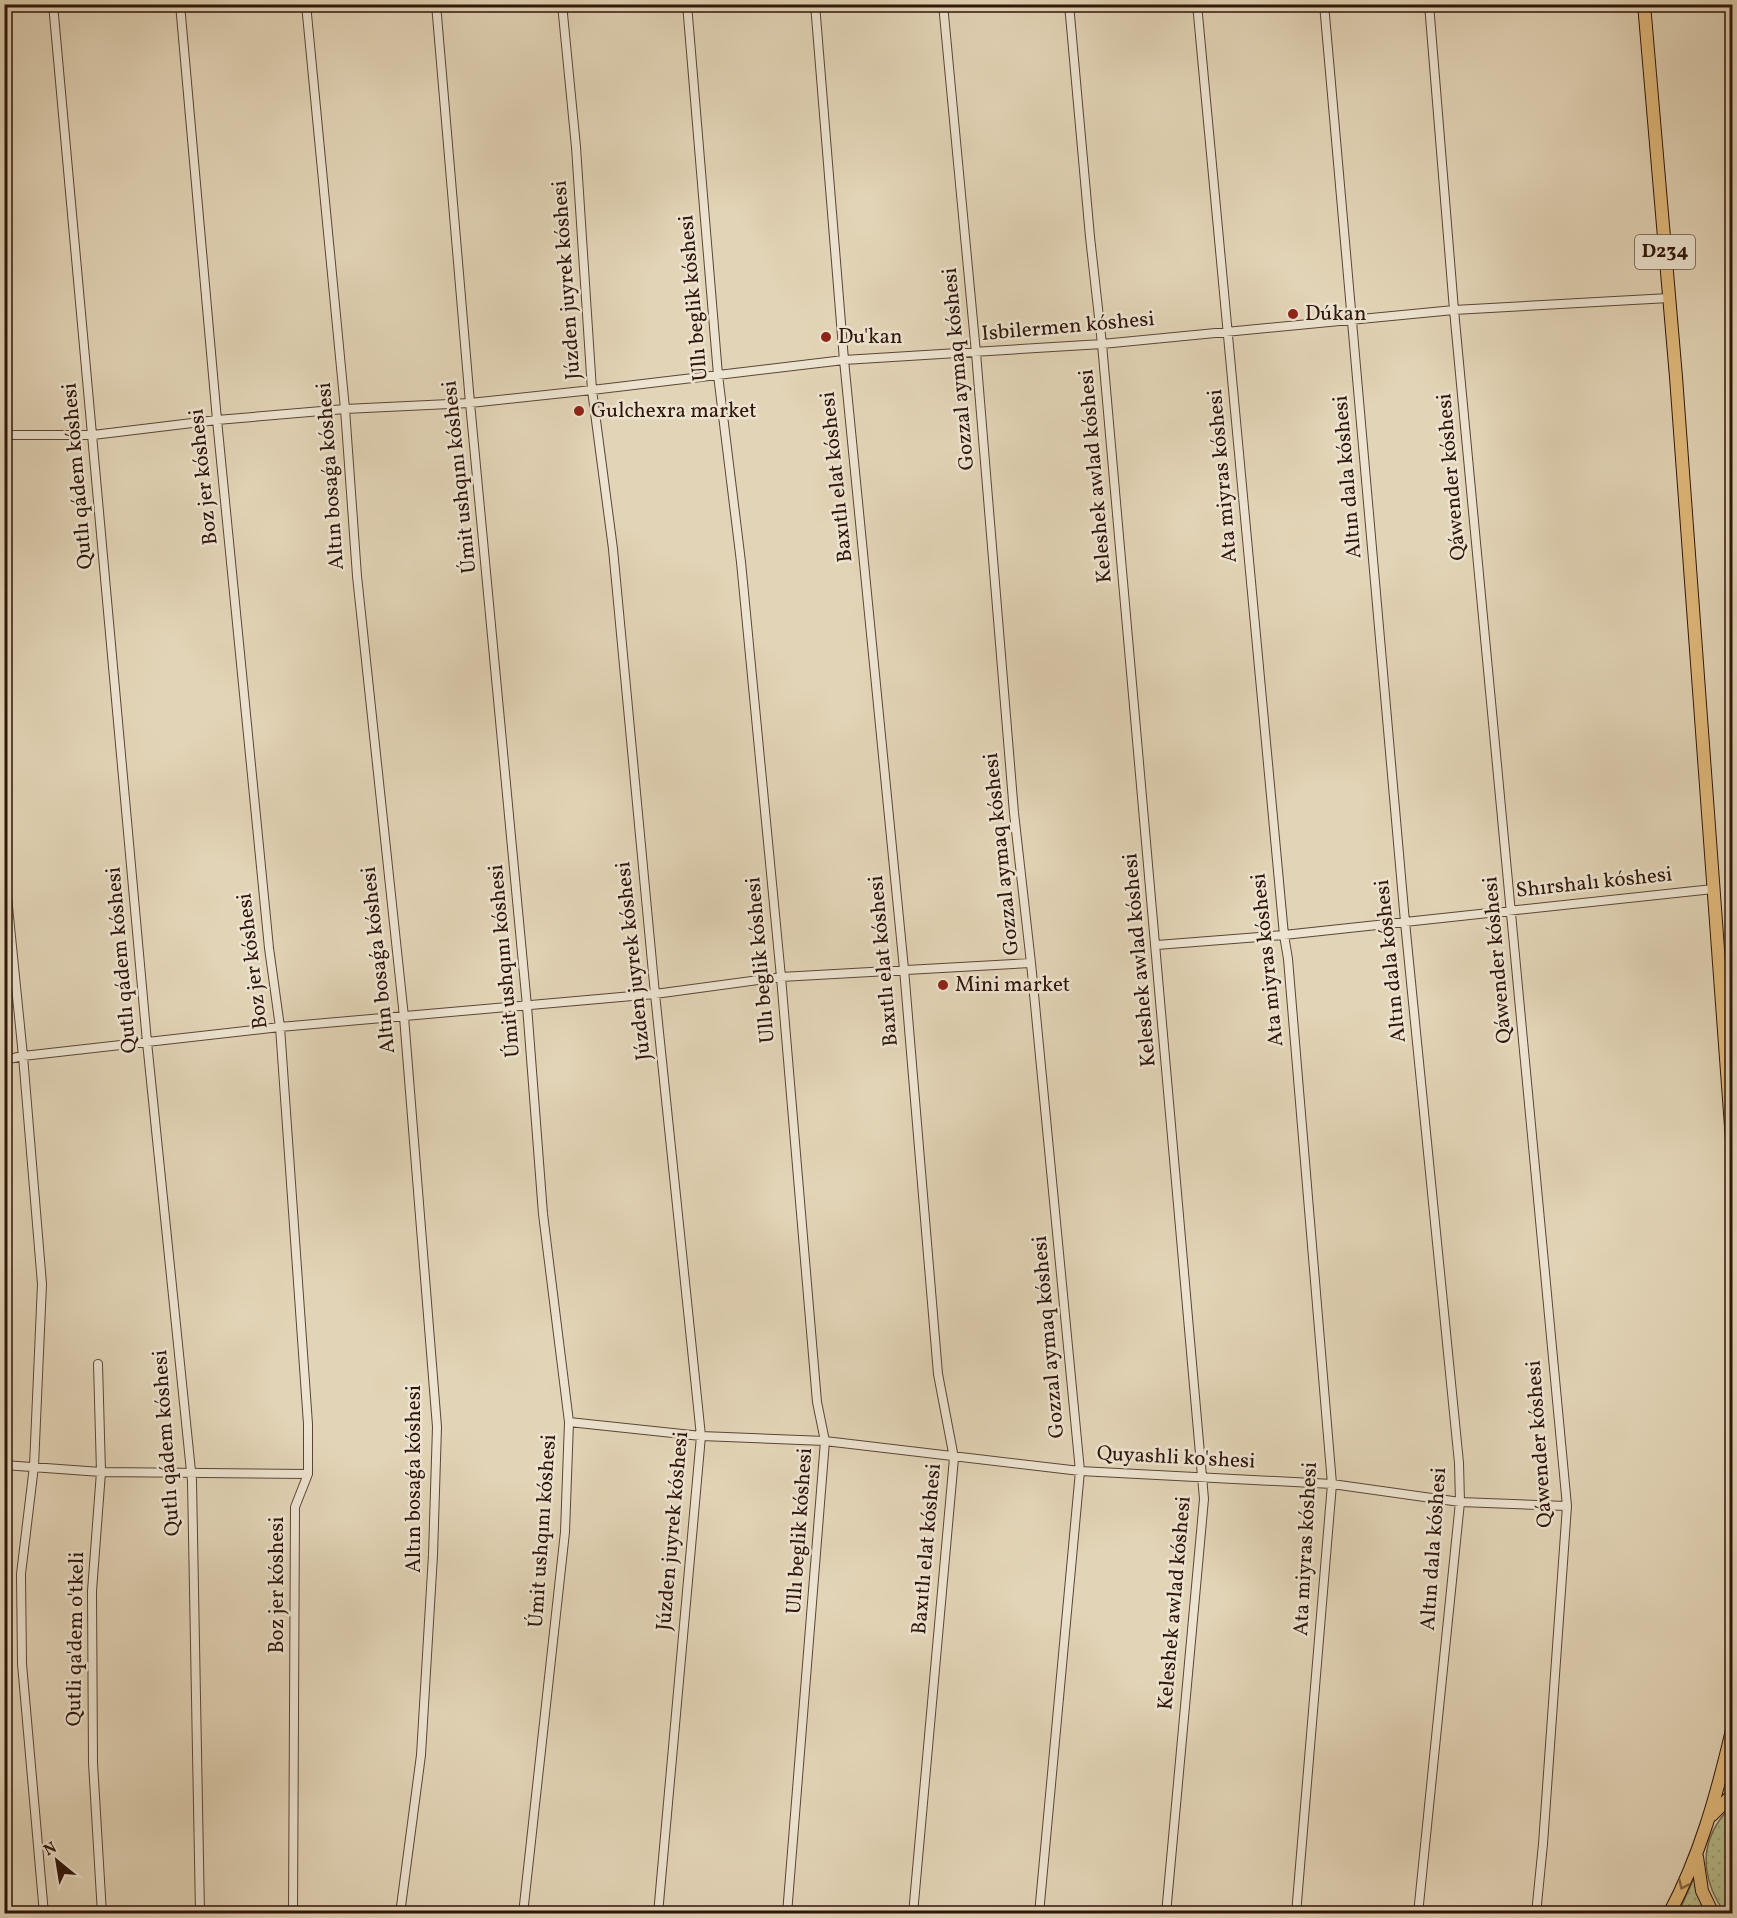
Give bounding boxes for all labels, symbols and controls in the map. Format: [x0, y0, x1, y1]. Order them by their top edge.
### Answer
street label: Júzden juyrek kóshesi [546, 179, 588, 381]
street label: Ullı beglik kóshesi [672, 214, 716, 382]
road number: D234 [1635, 235, 1695, 269]
street label: Gozzal aymaq kóshesi [936, 266, 982, 472]
place label: Dúkan [1305, 300, 1367, 329]
street label: Isbilermen kóshesi [980, 305, 1156, 349]
marker: Dúkan [1286, 307, 1300, 321]
place label: Du'kan [838, 323, 903, 352]
marker: Du'kan [819, 330, 833, 344]
street label: Keleshek awlad kóshesi [1072, 368, 1120, 584]
street label: Úmit ushqını kóshesi [435, 379, 485, 575]
street label: Altın bosaǵa kóshesi [310, 381, 352, 571]
street label: Qutlı qádem kóshesi [55, 382, 101, 570]
street label: Ata miyras kóshesi [1201, 388, 1245, 564]
street label: Baxıtlı elat kóshesi [814, 390, 860, 564]
street label: Qáwender kóshesi [1430, 392, 1474, 562]
street label: Altın dala kóshesi [1326, 394, 1370, 560]
place label: Gulchexra market [591, 397, 757, 426]
marker: Gulchexra market [572, 404, 586, 418]
street label: Boz jer kóshesi [182, 407, 226, 547]
street label: Gozzal aymaq kóshesi [977, 751, 1027, 957]
street label: Keleshek awlad kóshesi [1116, 852, 1164, 1068]
street label: Júzden juyrek kóshesi [609, 860, 659, 1062]
street label: Shırshalı kóshesi [1514, 860, 1674, 906]
street label: Úmit ushqını kóshesi [482, 863, 528, 1059]
street label: Altın bosaǵa kóshesi [355, 865, 403, 1055]
street label: Qutlı qádem kóshesi [99, 866, 145, 1054]
street label: Ata miyras kóshesi [1244, 872, 1292, 1048]
street label: Baxıtlı elat kóshesi [862, 874, 906, 1048]
street label: Qáwender kóshesi [1476, 875, 1520, 1045]
street label: Ullı beglik kóshesi [739, 876, 783, 1044]
street label: Altın dala kóshesi [1368, 878, 1414, 1044]
street label: Boz jer kóshesi [230, 891, 276, 1031]
place label: Mini market [955, 971, 1070, 1000]
marker: Mini market [936, 978, 950, 992]
street label: Gozzal aymaq kóshesi [1026, 1234, 1072, 1440]
street label: Qutlı qádem kóshesi [146, 1349, 188, 1537]
street label: Qáwender kóshesi [1520, 1359, 1560, 1529]
street label: Altın bosaǵa kóshesi [400, 1385, 429, 1573]
street label: Júzden juyrek kóshesi [650, 1430, 696, 1632]
street label: Úmit ushqını kóshesi [522, 1433, 564, 1629]
street label: Quyashli ko'shesi [1096, 1439, 1256, 1477]
street label: Ullı beglik kóshesi [780, 1447, 820, 1615]
street label: Ata miyras kóshesi [1287, 1461, 1325, 1637]
street label: Baxıtlı elat kóshesi [905, 1462, 949, 1636]
street label: Altın dala kóshesi [1414, 1466, 1454, 1632]
street label: Keleshek awlad kóshesi [1151, 1495, 1199, 1711]
street label: Boz jer kóshesi [263, 1517, 292, 1653]
street label: Qutli qa'dem o'tkeli [60, 1551, 92, 1727]
north arrow [27, 1831, 87, 1891]
text: N [40, 1837, 61, 1862]
one-way arrow [1678, 1878, 1690, 1889]

